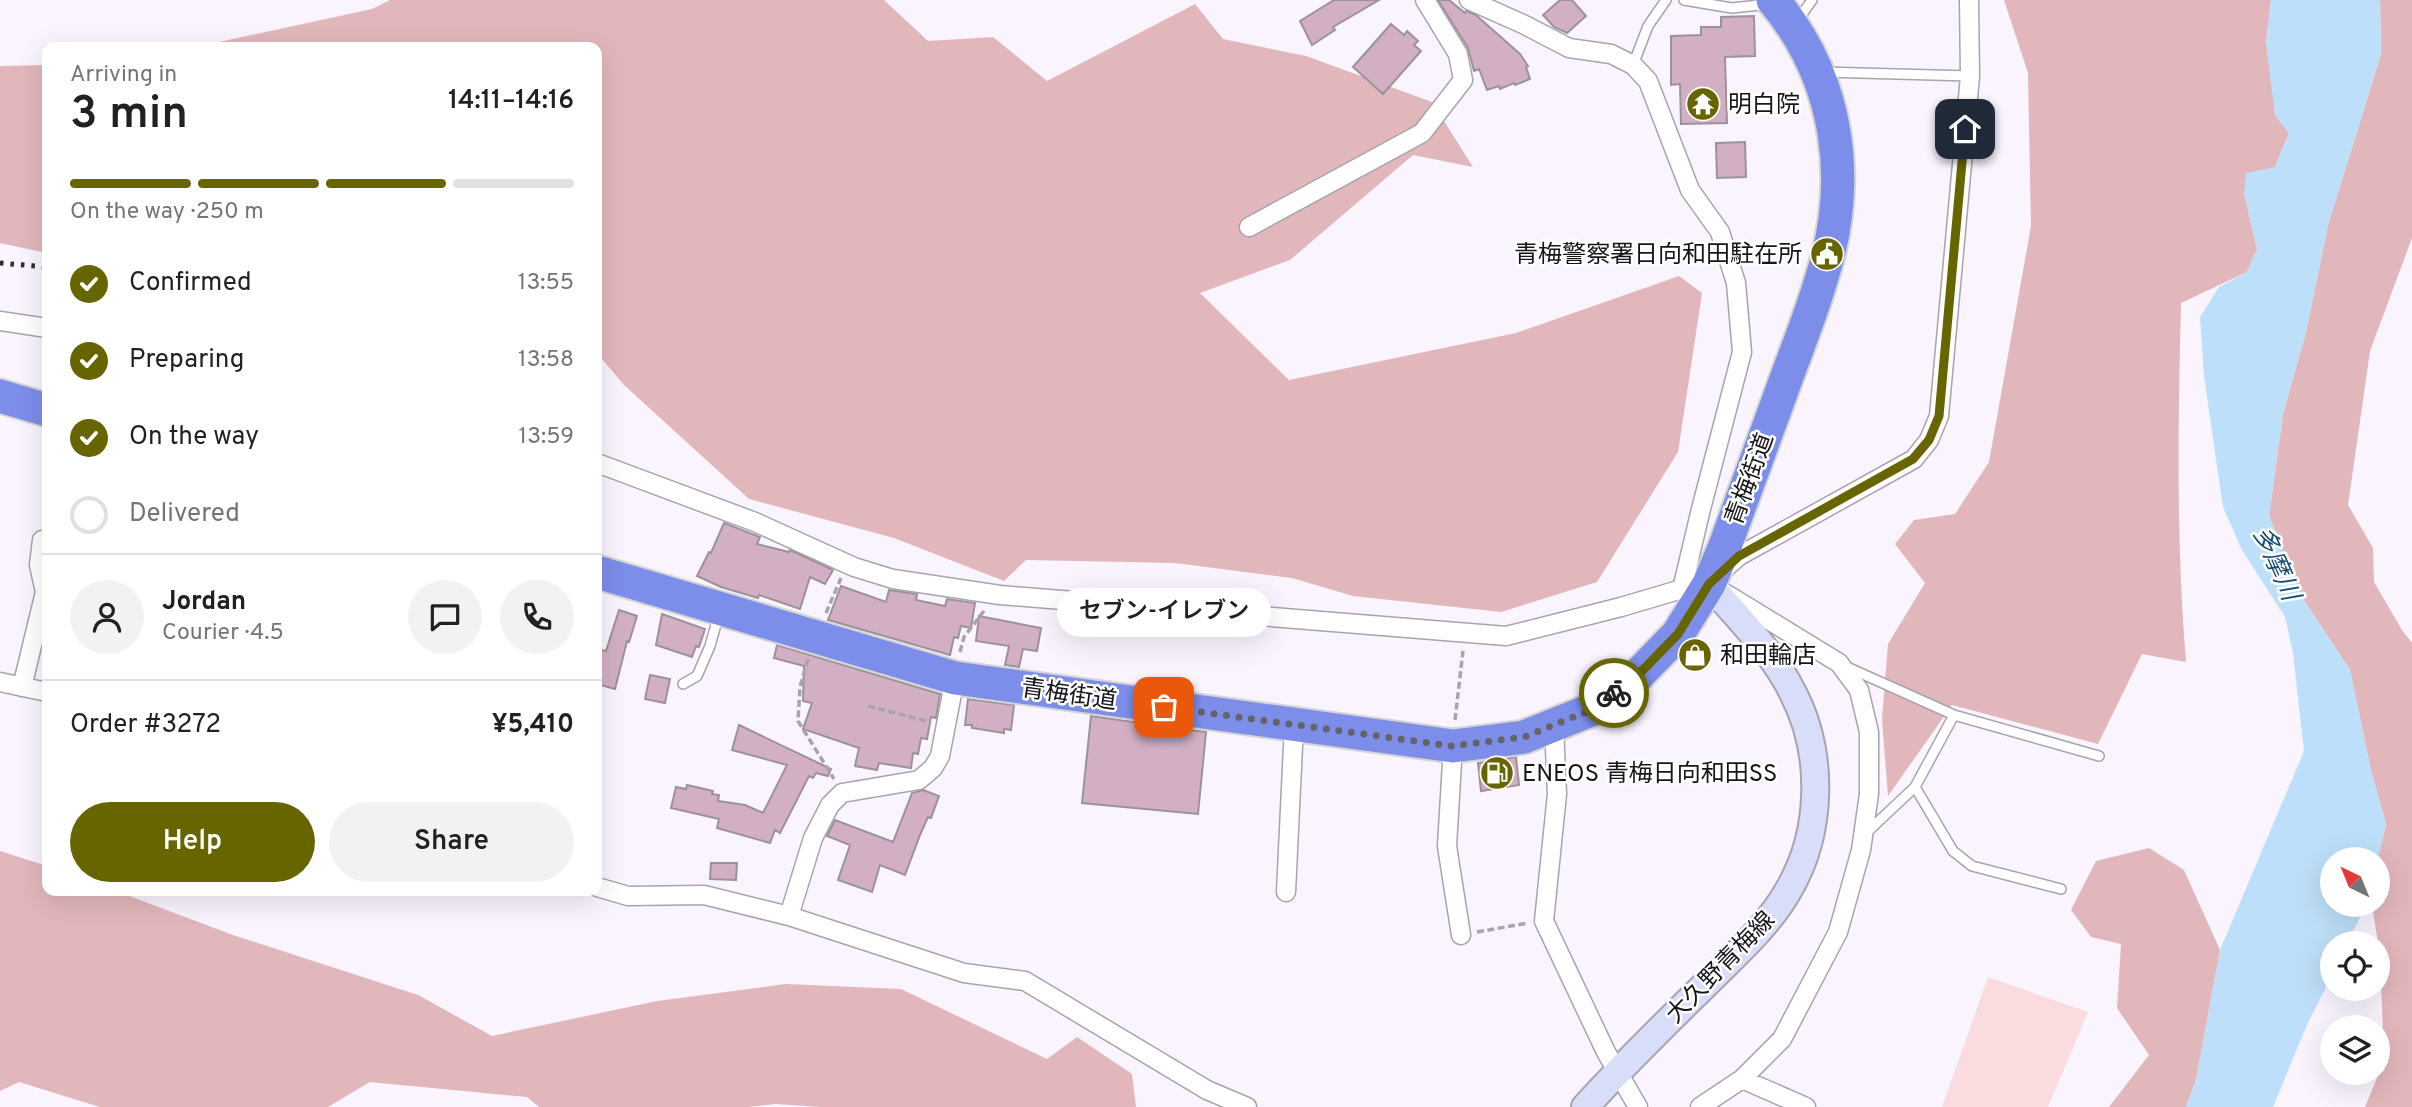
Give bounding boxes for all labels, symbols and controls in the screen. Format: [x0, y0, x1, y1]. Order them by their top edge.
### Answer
text: Arriving in [70, 61, 177, 90]
text: 14:11–14:16 [448, 85, 574, 118]
temple icon: 明白院 [1684, 85, 1722, 123]
text: 3 min [70, 86, 188, 145]
place label: 明白院 [1728, 91, 1800, 121]
pin [1935, 99, 1995, 159]
icon: home [1946, 110, 1984, 148]
text: On the way · 250 m [70, 198, 264, 227]
public building icon: 青梅警察署日向和田駐在所 [1808, 235, 1846, 273]
place label: 青梅警察署日向和田駐在所 [1514, 241, 1802, 271]
icon: check [70, 265, 108, 303]
text: Confirmed [129, 267, 252, 300]
text: 13:55 [518, 269, 574, 298]
icon: check [70, 342, 108, 380]
text: Preparing [129, 344, 244, 377]
text: 13:58 [518, 346, 574, 375]
icon: check [70, 419, 108, 457]
text: On the way [129, 421, 259, 454]
text: 13:59 [519, 423, 574, 452]
street label: 青梅街道 [1720, 429, 1781, 530]
text: Delivered [129, 498, 240, 531]
water label: 多摩川 [2244, 522, 2307, 609]
button: person [70, 580, 144, 654]
button: chat [408, 580, 482, 654]
button: phone [500, 580, 574, 654]
text: Jordan [162, 586, 246, 619]
callout: セブン-イレブン [1057, 588, 1271, 637]
text: セブン-イレブン [1079, 598, 1249, 627]
text: Courier · 4.5 [162, 619, 284, 648]
shop icon: 和田輪店 [1676, 636, 1714, 674]
place label: 和田輪店 [1720, 642, 1816, 672]
courier [1579, 658, 1649, 728]
street label: 青梅街道 [1019, 674, 1118, 718]
icon: bike [1595, 674, 1633, 712]
pin [1134, 677, 1194, 737]
icon: bag [1145, 688, 1183, 726]
text: Order #3272 [70, 709, 221, 742]
text: ¥5,410 [492, 709, 574, 742]
fuel station icon: ENEOS 青梅日向和田SS [1478, 754, 1516, 792]
place label: ENEOS 青梅日向和田SS [1522, 760, 1777, 790]
button: Help [70, 802, 315, 882]
button: Share [329, 802, 574, 882]
north arrow [2320, 847, 2390, 917]
map controls [2320, 847, 2390, 1085]
street label: 大久野青梅線 [1661, 906, 1782, 1031]
button: locate [2320, 931, 2390, 1001]
button: layers [2320, 1015, 2390, 1085]

